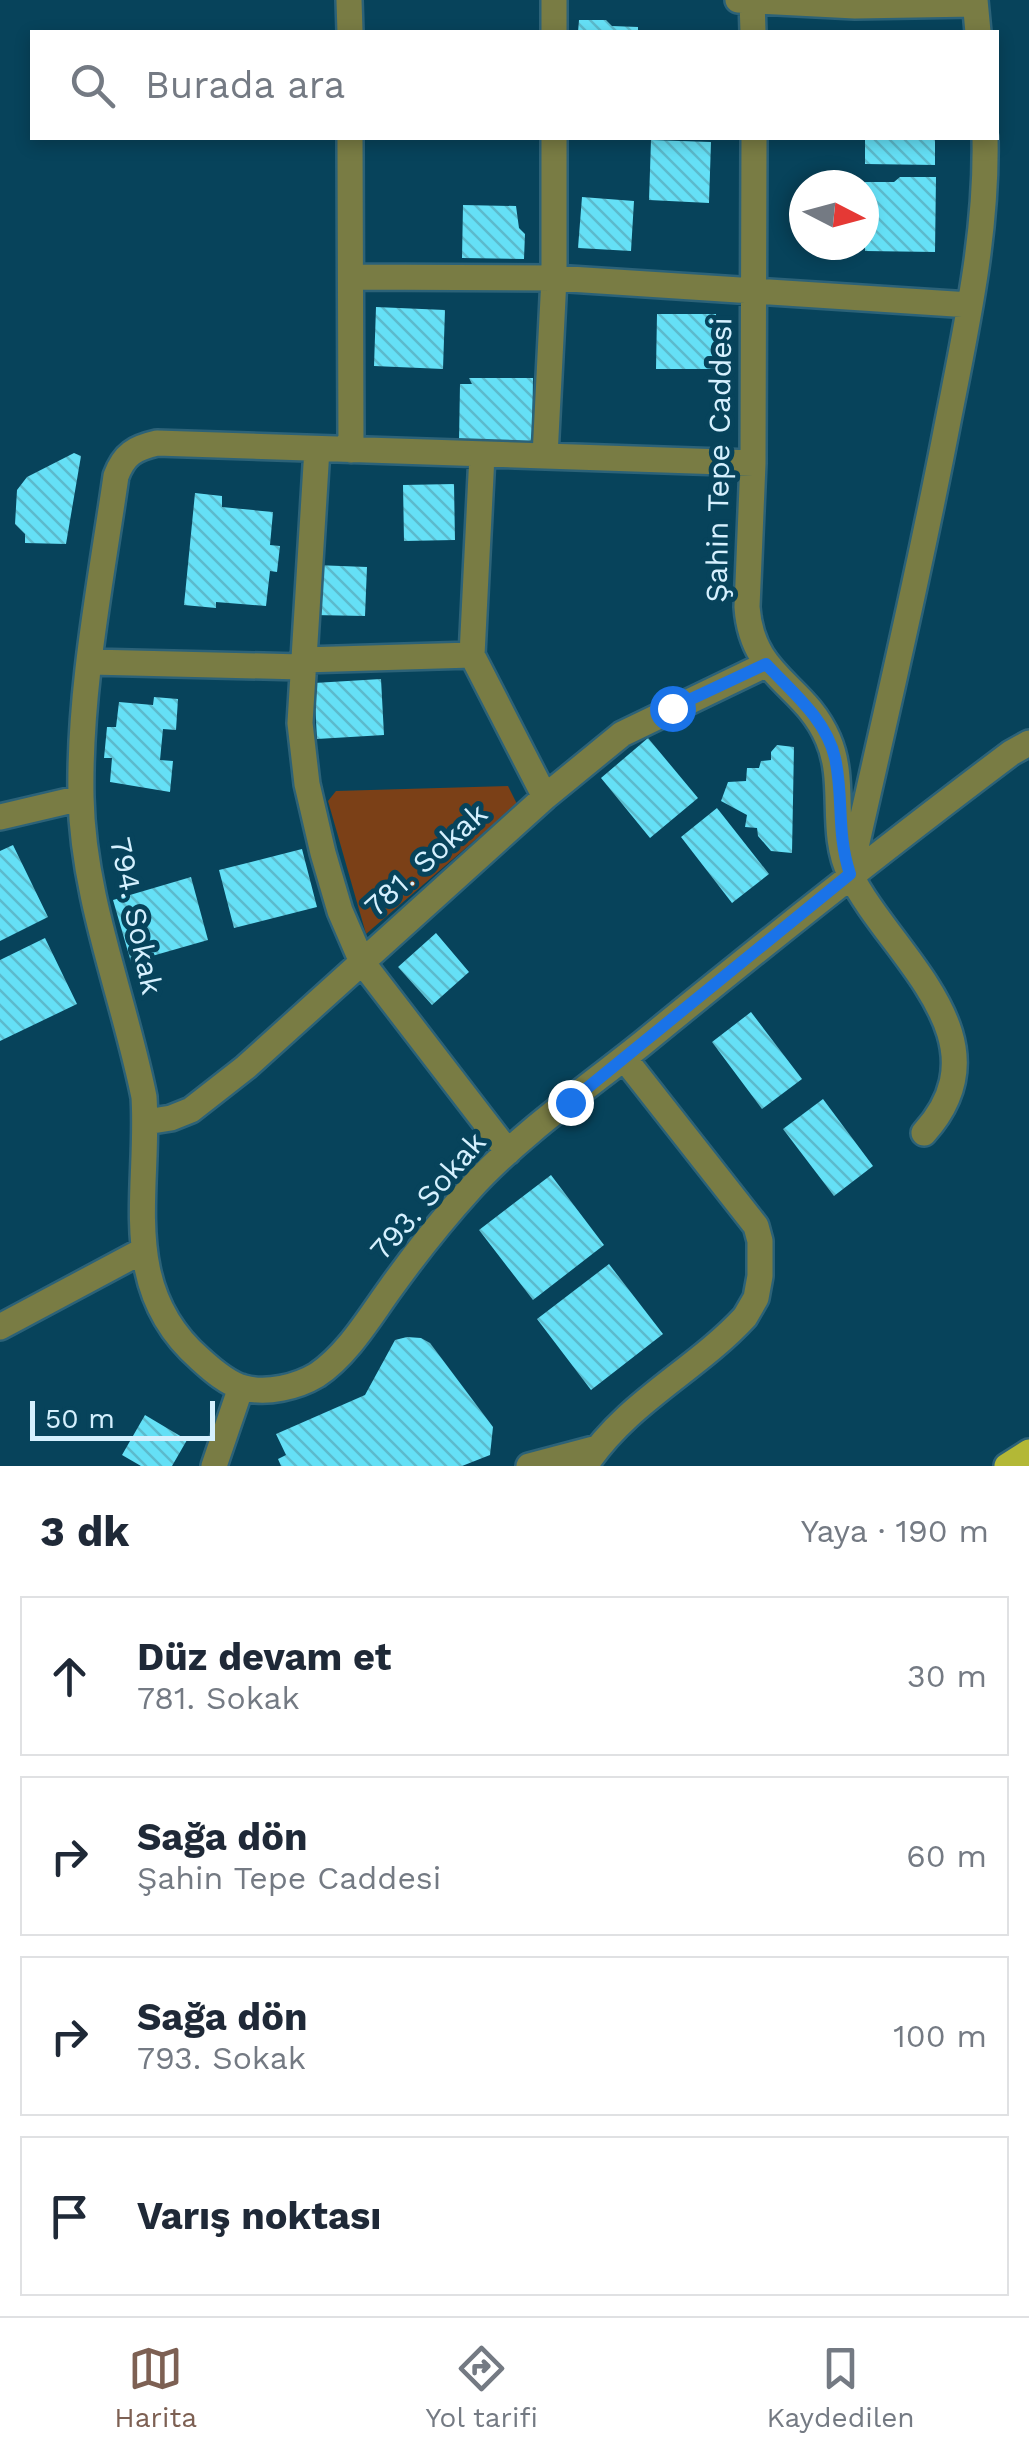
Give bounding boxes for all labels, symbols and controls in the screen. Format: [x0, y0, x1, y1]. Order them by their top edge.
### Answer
search box [30, 30, 999, 140]
icon: search [65, 58, 120, 113]
text: Burada ara [145, 63, 345, 107]
north arrow [789, 170, 879, 260]
street label: Şahin Tepe Caddesi [699, 317, 738, 603]
route start [650, 686, 696, 732]
street label: 781. Sokak [357, 796, 494, 924]
street label: 794. Sokak [103, 834, 170, 998]
route end [548, 1080, 594, 1126]
street label: 793. Sokak [362, 1124, 493, 1267]
scale bar [30, 1396, 215, 1440]
text: 50 m [45, 1402, 115, 1435]
text: 3 dk [40, 1507, 129, 1556]
text: Yaya · 190 m [801, 1512, 989, 1550]
text: Düz devam et [137, 1635, 391, 1679]
icon: ahead [42, 1649, 97, 1704]
text: 30 m [907, 1657, 987, 1695]
text: 781. Sokak [137, 1679, 300, 1717]
text: Sağa dön [137, 1815, 308, 1859]
icon: right [42, 1829, 97, 1884]
text: 60 m [906, 1837, 987, 1875]
text: Şahin Tepe Caddesi [137, 1859, 441, 1897]
text: Sağa dön [137, 1995, 308, 2039]
icon: right [42, 2009, 97, 2064]
text: 100 m [893, 2017, 987, 2055]
text: 793. Sokak [137, 2039, 306, 2077]
icon: arrive [42, 2189, 97, 2244]
text: Varış noktası [137, 2194, 381, 2238]
tab: Harita [114, 2341, 197, 2434]
tab: Yol tarifi [426, 2341, 538, 2434]
tab: Kaydedilen [766, 2341, 915, 2434]

